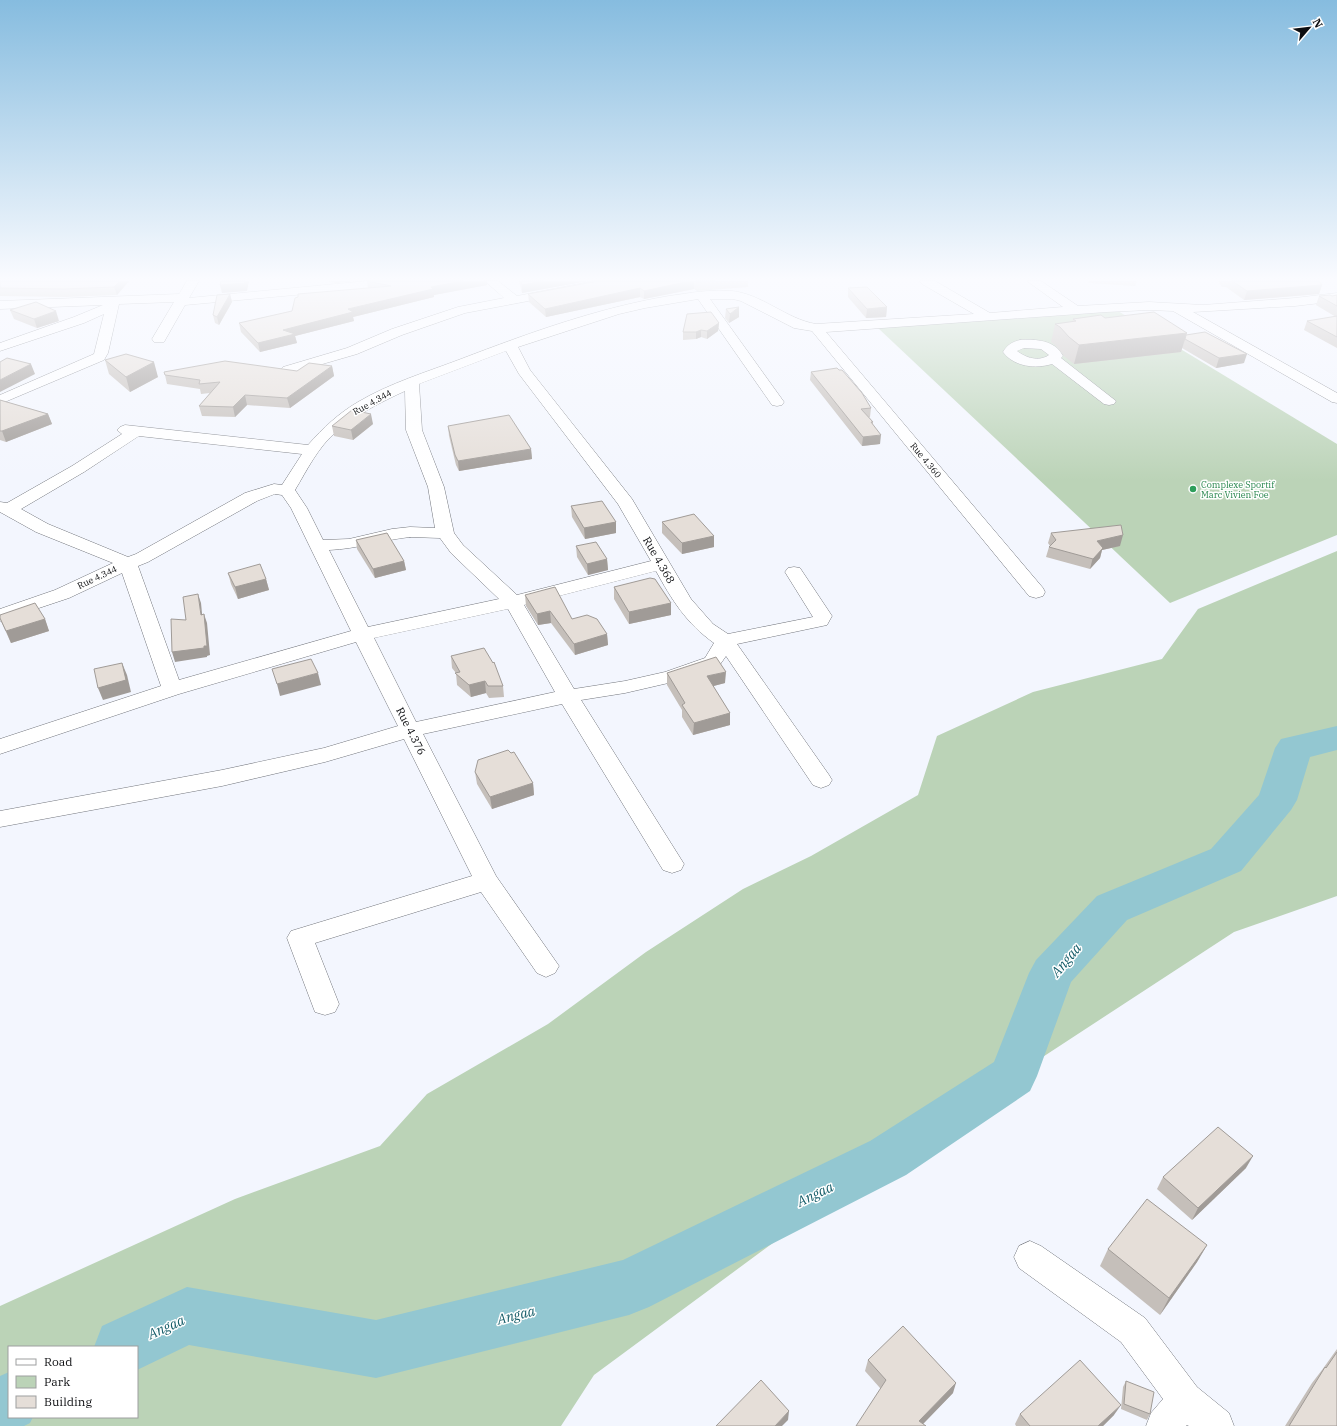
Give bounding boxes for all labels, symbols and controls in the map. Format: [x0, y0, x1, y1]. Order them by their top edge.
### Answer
north arrow [1289, 8, 1329, 48]
text: N [1310, 16, 1326, 31]
street label: Rue 4.344 [351, 387, 393, 417]
street label: Rue 4.360 [908, 440, 944, 480]
place label: Complexe Sportif Marc Vivien Foe [1201, 479, 1275, 500]
marker: Complexe Sportif Marc Vivien Foe [1188, 484, 1198, 494]
street label: Rue 4.368 [640, 534, 678, 586]
street label: Rue 4.344 [75, 563, 119, 591]
street label: Rue 4.376 [393, 705, 429, 757]
water label: Angaa [1046, 939, 1086, 981]
water label: Angaa [793, 1177, 837, 1211]
water label: Angaa [494, 1302, 537, 1329]
water label: Angaa [144, 1311, 188, 1343]
legend [8, 1346, 138, 1418]
text: Road [44, 1354, 73, 1369]
text: Park [44, 1374, 70, 1389]
text: Building [44, 1394, 92, 1409]

